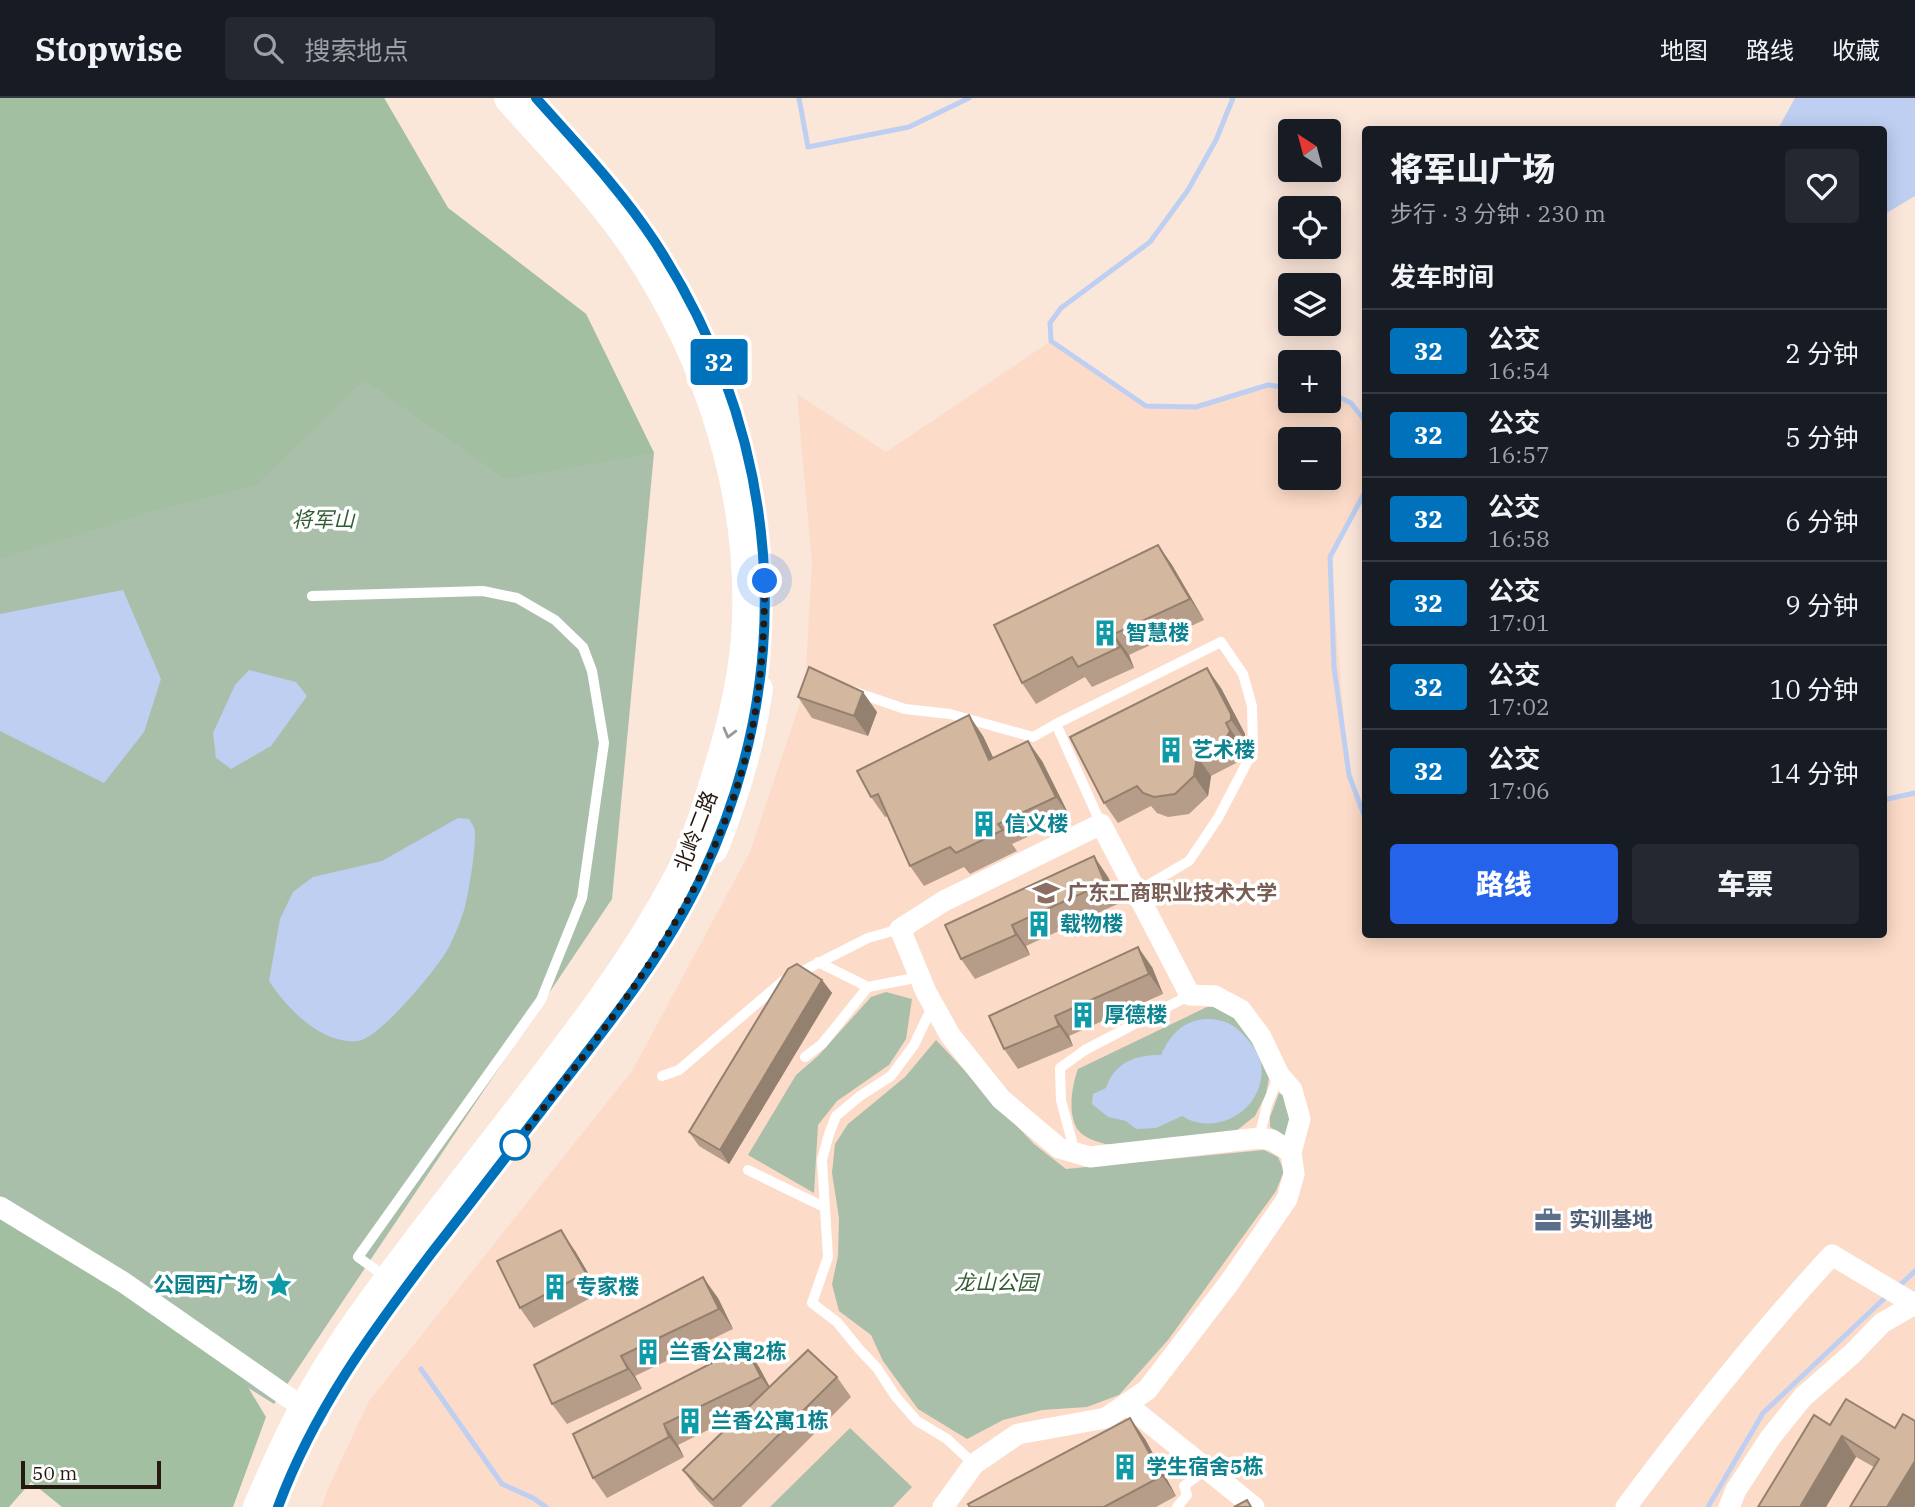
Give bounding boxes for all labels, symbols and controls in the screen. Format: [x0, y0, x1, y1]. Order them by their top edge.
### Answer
search box [225, 17, 715, 80]
text: Stopwise [35, 27, 183, 70]
icon: search [249, 29, 287, 67]
text: 搜索地点 [305, 33, 409, 67]
text: 地图 [1660, 34, 1708, 66]
text: 路线 [1746, 34, 1794, 66]
text: 收藏 [1832, 34, 1880, 66]
north arrow [1278, 119, 1340, 182]
map controls [1278, 119, 1341, 490]
text: 将军山广场 [1390, 147, 1555, 190]
button: heart [1785, 149, 1859, 223]
button: locate [1278, 196, 1341, 259]
text: 步行 · 3 分钟 · 230 m [1390, 198, 1606, 228]
text: 发车时间 [1390, 259, 1494, 293]
button: layers [1278, 273, 1341, 336]
text: 公交 [1488, 321, 1540, 355]
text: 32 [1414, 335, 1443, 367]
text: 2 分钟 [1785, 336, 1859, 370]
line badge: 32 [688, 339, 750, 385]
text: 32 [705, 346, 733, 378]
button: + [1278, 350, 1341, 413]
text: 16:54 [1488, 355, 1550, 385]
text: 公交 [1488, 405, 1540, 439]
text: 32 [1414, 419, 1443, 451]
text: 5 分钟 [1785, 420, 1859, 454]
button: − [1278, 427, 1341, 490]
text: 16:57 [1488, 439, 1550, 469]
text: 公交 [1488, 489, 1540, 523]
text: 32 [1414, 503, 1443, 535]
text: 6 分钟 [1785, 504, 1859, 538]
park label: 将军山 [292, 505, 356, 533]
text: 16:58 [1488, 523, 1550, 553]
your location [747, 563, 782, 598]
text: 公交 [1488, 573, 1540, 607]
text: 32 [1414, 587, 1443, 619]
text: 9 分钟 [1785, 588, 1859, 622]
text: 17:01 [1488, 607, 1550, 637]
building icon: 智慧楼 [1090, 618, 1120, 648]
place label: 智慧楼 [1126, 618, 1189, 646]
text: 公交 [1488, 657, 1540, 691]
text: 32 [1414, 671, 1443, 703]
text: 10 分钟 [1770, 672, 1859, 706]
text: 17:02 [1488, 691, 1550, 721]
one-way arrow [723, 727, 737, 739]
building icon: 艺术楼 [1156, 735, 1186, 765]
place label: 艺术楼 [1192, 735, 1255, 763]
text: 公交 [1488, 741, 1540, 775]
text: 32 [1414, 755, 1443, 787]
text: 14 分钟 [1770, 756, 1859, 790]
text: 17:06 [1488, 775, 1550, 805]
street label: 北岭二路 [667, 786, 723, 875]
building icon: 信义楼 [969, 809, 999, 839]
place label: 信义楼 [1005, 809, 1068, 837]
button: 路线 [1390, 844, 1618, 924]
button: 车票 [1632, 844, 1859, 924]
school or university icon: 广东工商职业技术大学 [1031, 878, 1061, 908]
place label: 广东工商职业技术大学 [1067, 878, 1277, 906]
building icon: 载物楼 [1024, 909, 1054, 939]
place label: 载物楼 [1060, 909, 1123, 937]
building icon: 厚德楼 [1068, 1000, 1098, 1030]
place label: 厚德楼 [1104, 1000, 1167, 1028]
unlabelled marker [500, 1130, 530, 1160]
office icon: 实训基地 [1533, 1205, 1563, 1235]
place label: 实训基地 [1569, 1205, 1653, 1233]
park label: 龙山公园 [954, 1268, 1041, 1296]
place label: 公园西广场 [153, 1270, 258, 1298]
place icon: 公园西广场 [264, 1270, 294, 1300]
building icon: 专家楼 [540, 1272, 570, 1302]
place label: 专家楼 [576, 1272, 639, 1300]
building icon: 兰香公寓2栋 [633, 1337, 663, 1367]
place label: 兰香公寓2栋 [669, 1337, 787, 1365]
building icon: 兰香公寓1栋 [675, 1406, 705, 1436]
place label: 兰香公寓1栋 [711, 1406, 829, 1434]
building icon: 学生宿舍5栋 [1110, 1452, 1140, 1482]
place label: 学生宿舍5栋 [1146, 1452, 1264, 1480]
scale bar [21, 1458, 161, 1490]
text: 50 m [32, 1461, 77, 1485]

